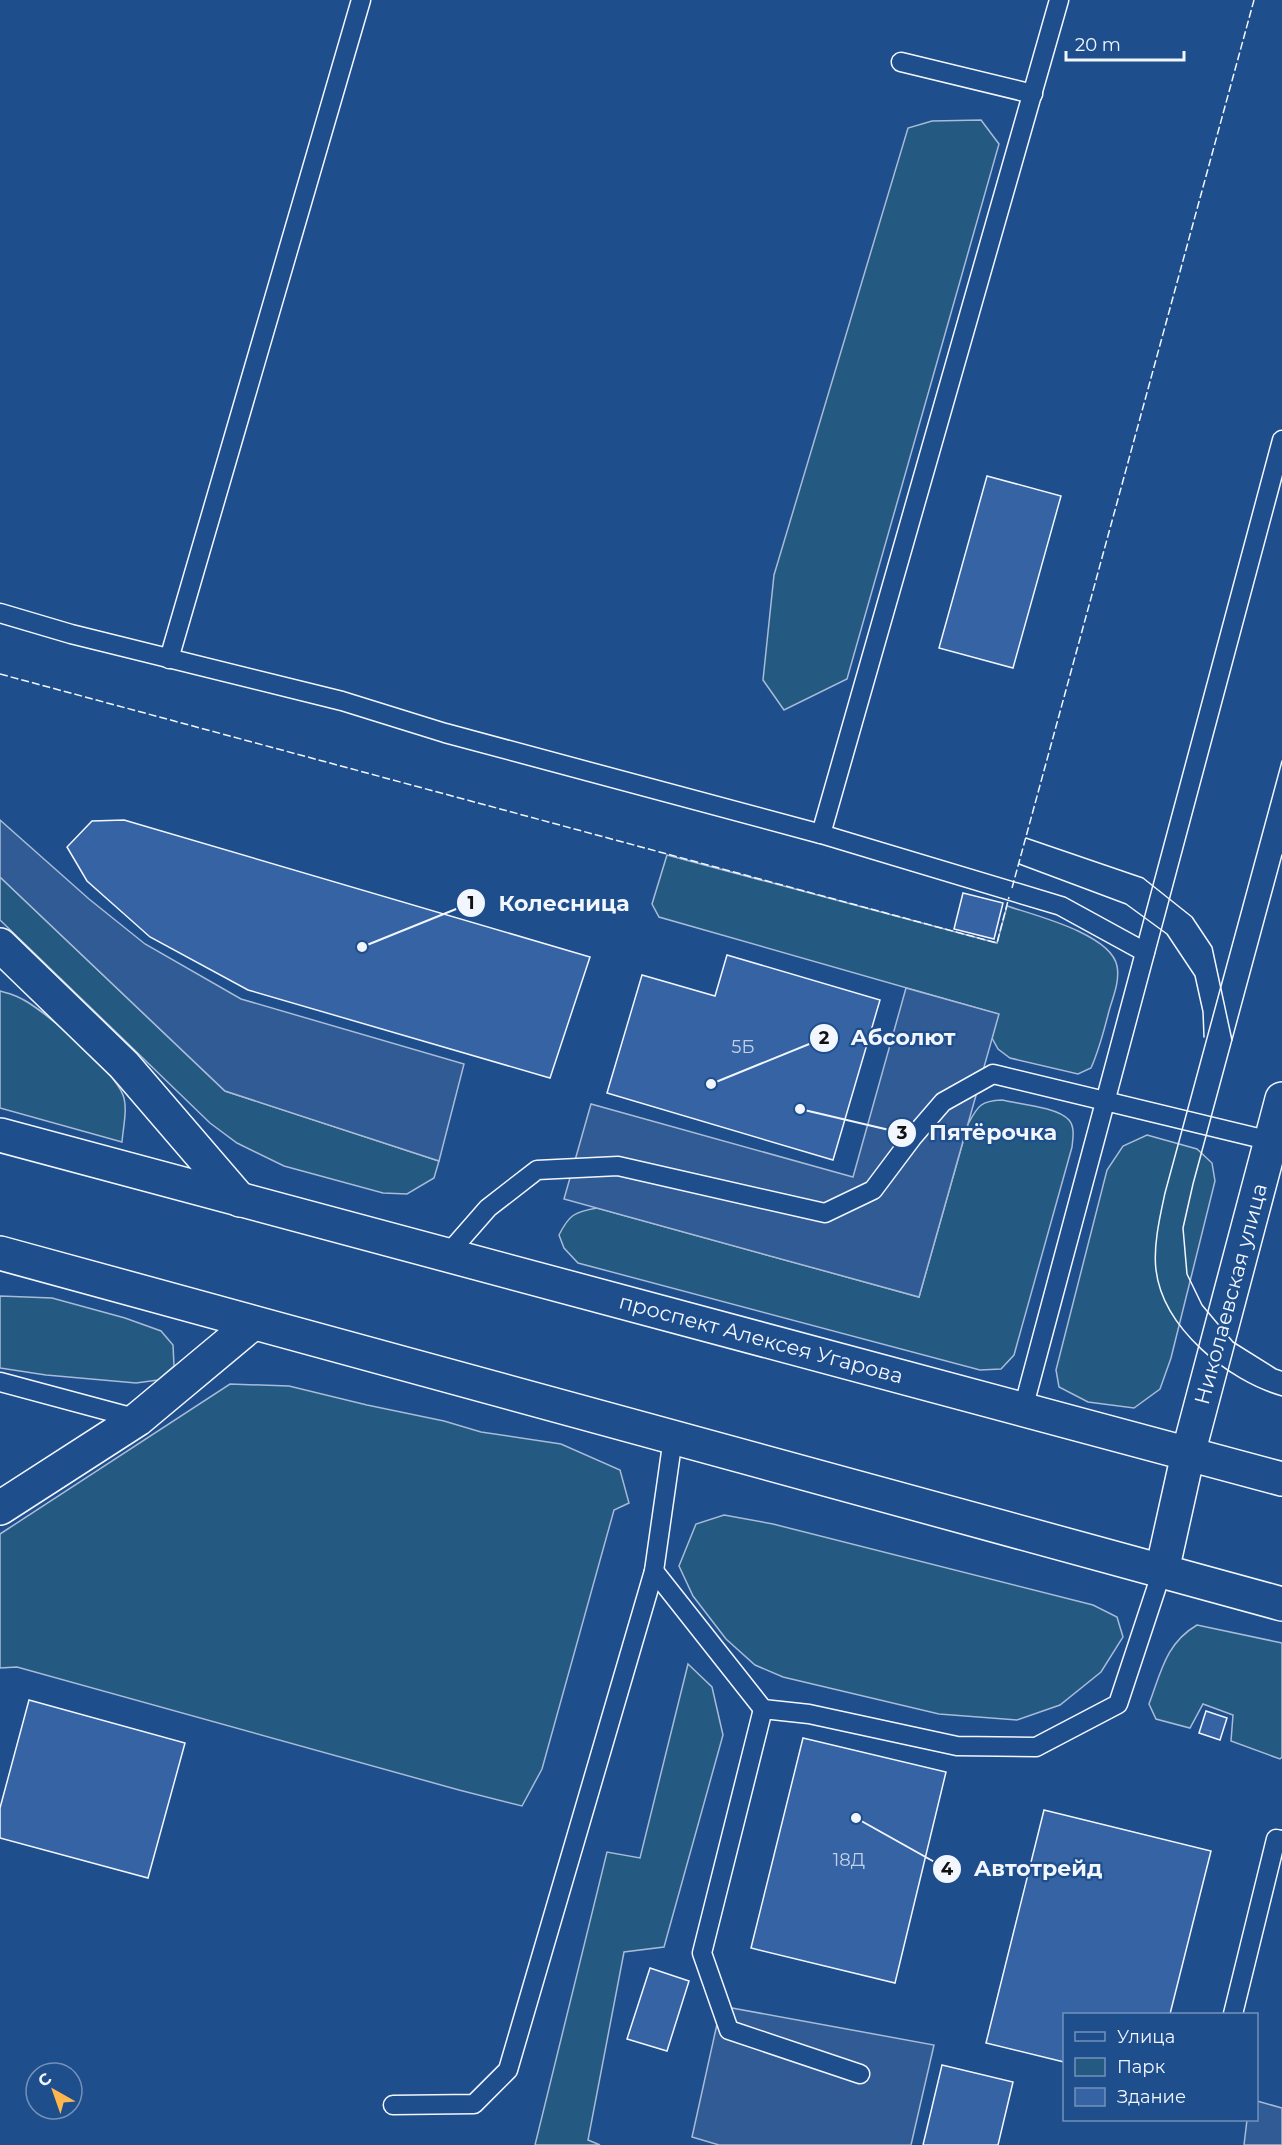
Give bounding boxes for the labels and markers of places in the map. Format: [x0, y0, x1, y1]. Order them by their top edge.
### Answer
callout: Колесница [456, 883, 641, 923]
callout: Абсолют [809, 1018, 968, 1058]
callout: Пятёрочка [887, 1113, 1069, 1153]
callout: Автотрейд [932, 1849, 1114, 1889]

